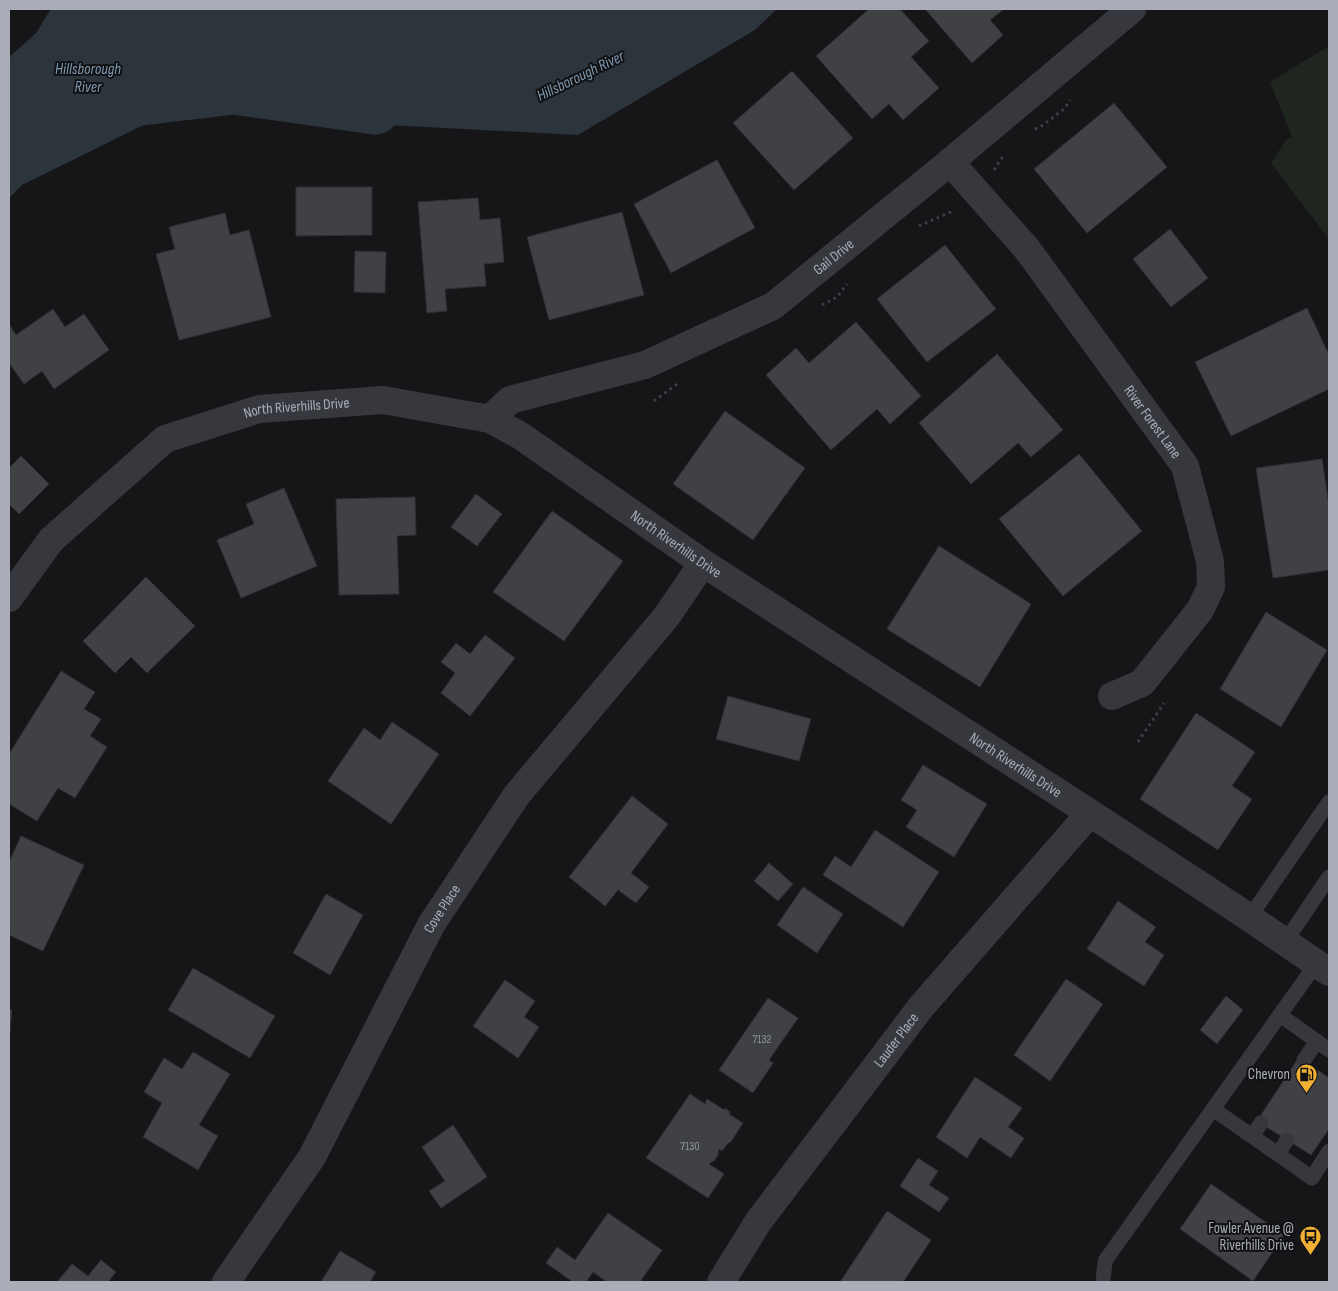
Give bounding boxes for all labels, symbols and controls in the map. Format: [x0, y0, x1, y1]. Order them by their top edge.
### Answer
water label: Hillsborough River [534, 47, 628, 106]
water label: Hillsborough River [55, 60, 121, 97]
street label: Gail Drive [809, 235, 858, 279]
street label: River Forest Lane [1119, 382, 1185, 463]
street label: North Riverhills Drive [241, 393, 350, 423]
street label: North Riverhills Drive [627, 506, 725, 582]
street label: North Riverhills Drive [965, 729, 1065, 802]
street label: Cove Place [420, 881, 465, 936]
street label: Lauder Place [870, 1009, 923, 1071]
house number: 7132 [752, 1032, 772, 1047]
fuel station icon: Chevron [1294, 1062, 1318, 1093]
place label: Chevron [1248, 1065, 1290, 1084]
house number: 7130 [680, 1139, 700, 1154]
place label: Fowler Avenue @ Riverhills Drive [1208, 1219, 1294, 1255]
bus stop icon: Fowler Avenue @ Riverhills Drive [1298, 1225, 1322, 1256]

